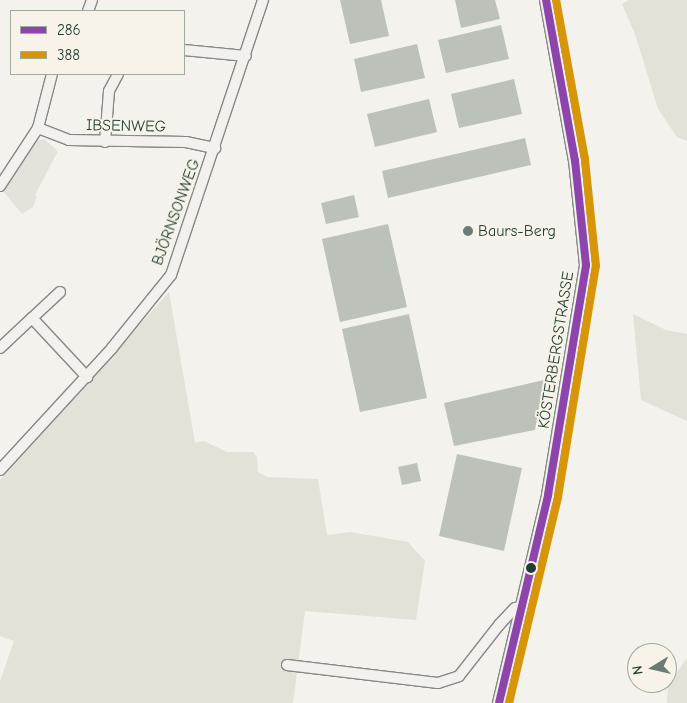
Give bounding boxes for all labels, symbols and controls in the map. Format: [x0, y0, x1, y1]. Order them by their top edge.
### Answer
legend [10, 10, 185, 75]
text: 286 [57, 21, 81, 39]
text: 388 [57, 46, 80, 64]
street label: IBSENWEG [86, 116, 166, 136]
street label: BJÖRNSONWEG [148, 156, 204, 268]
place label: Baurs-Berg [478, 221, 556, 241]
marker: Baurs-Berg [462, 225, 474, 237]
street label: KÖSTERBERGSTRASSE [534, 270, 578, 430]
unlabelled marker [526, 563, 536, 573]
north arrow [627, 643, 677, 693]
text: N [629, 664, 647, 676]

